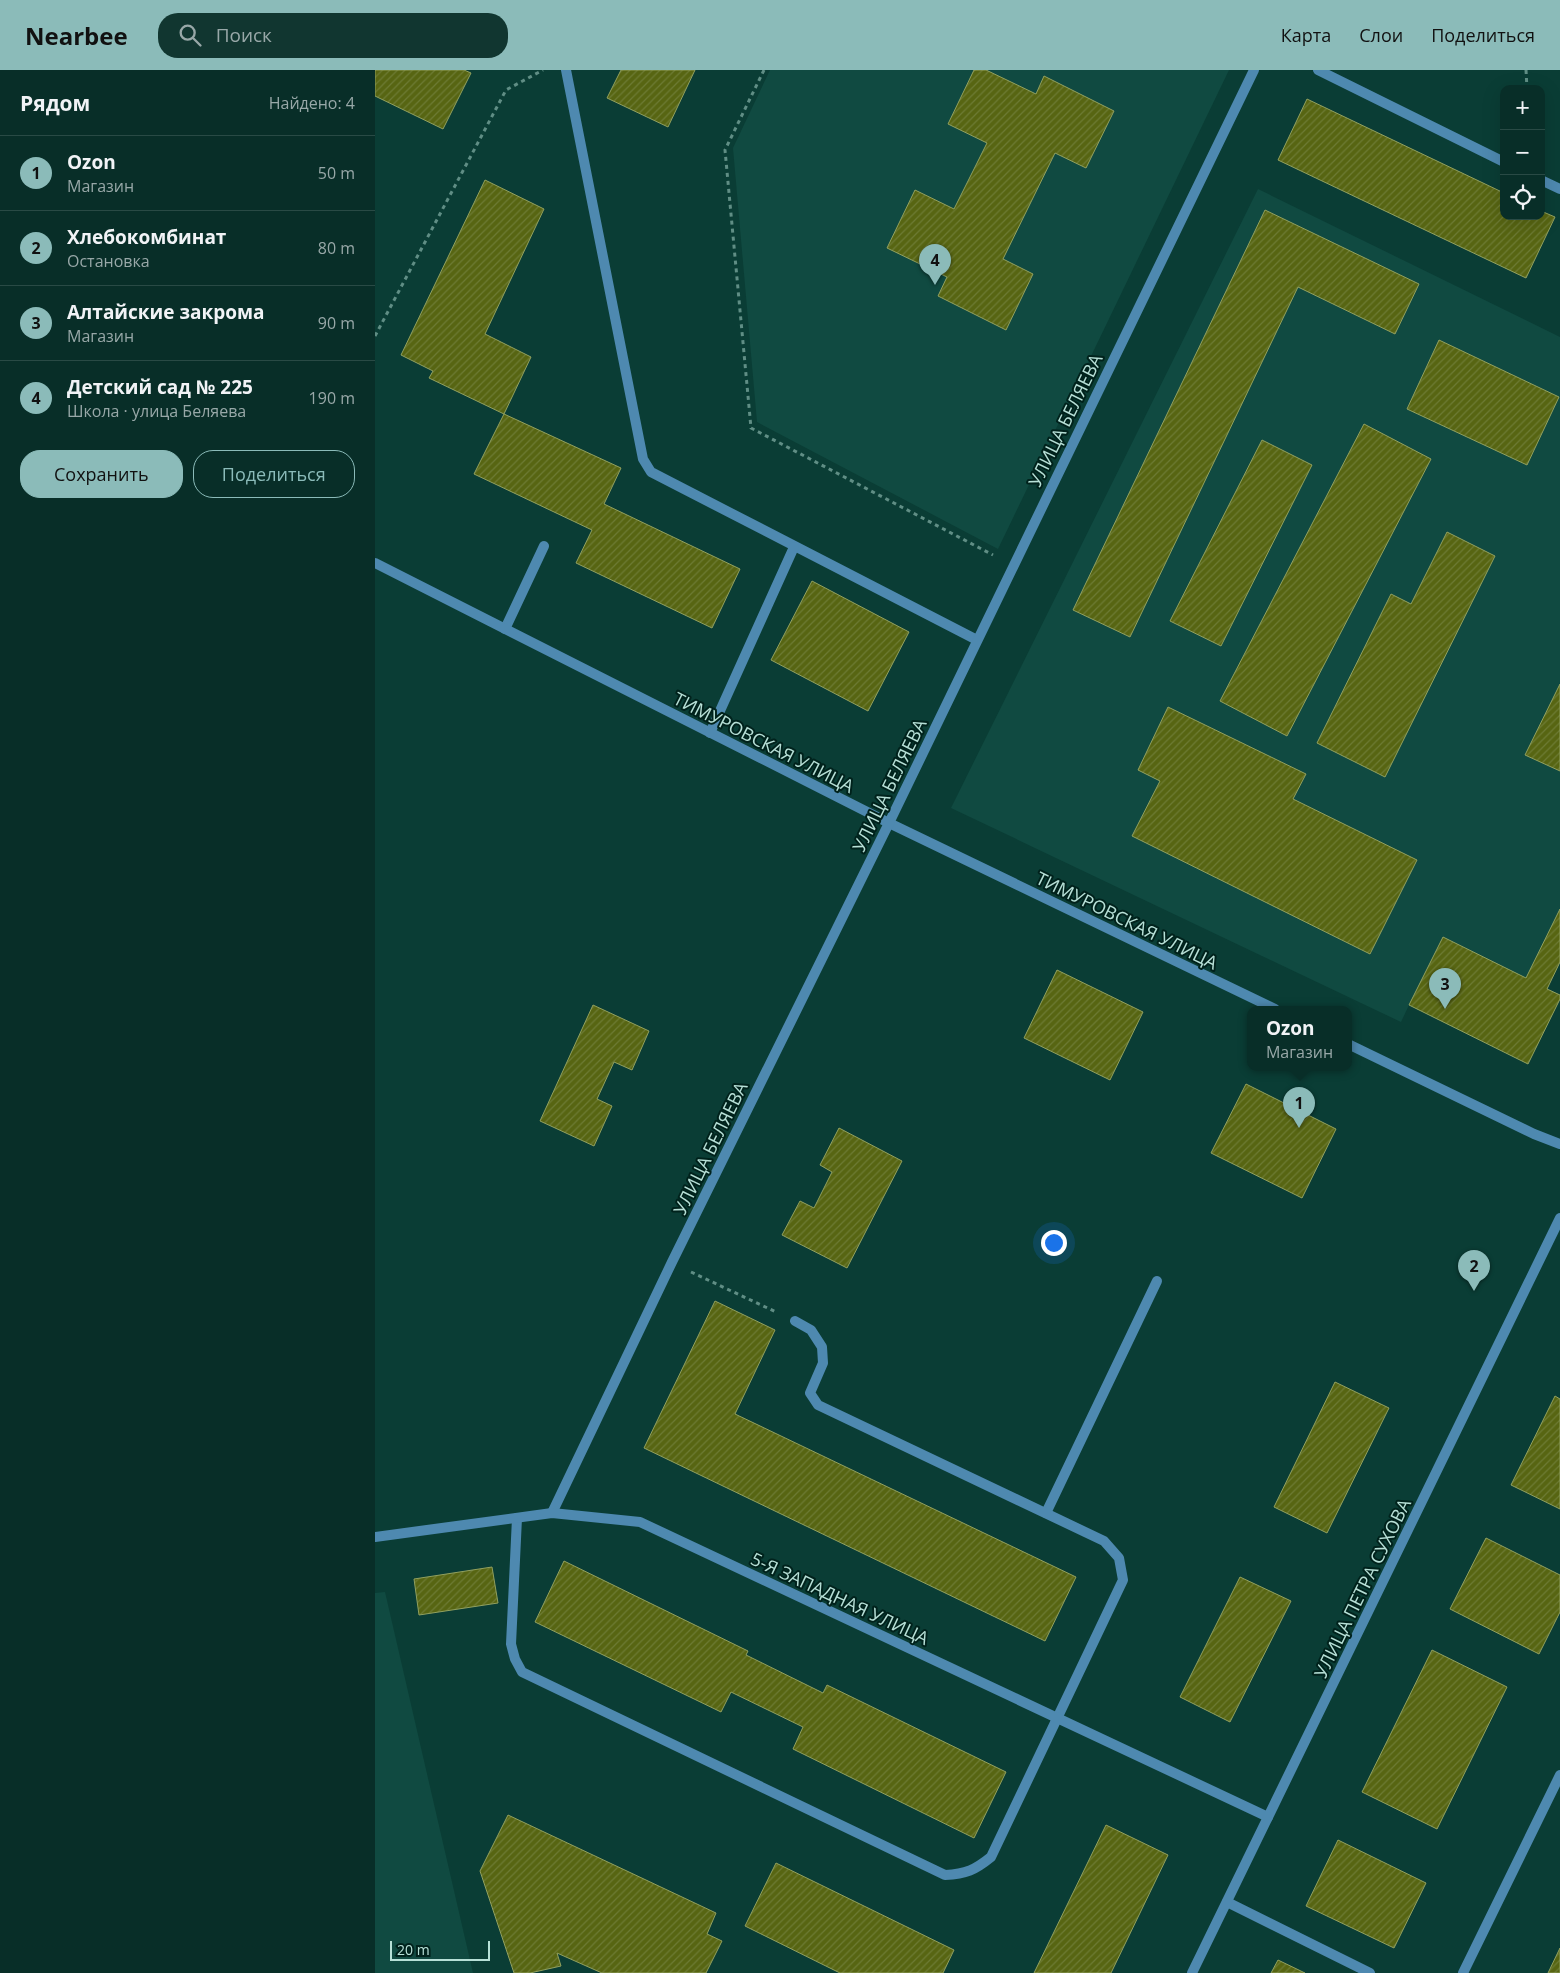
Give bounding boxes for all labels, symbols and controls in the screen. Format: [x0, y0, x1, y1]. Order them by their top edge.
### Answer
search box [158, 13, 508, 58]
text: Nearbee [25, 19, 128, 52]
icon: search [176, 21, 204, 49]
text: Поиск [216, 22, 272, 48]
text: Карта [1281, 23, 1331, 47]
text: Слои [1359, 23, 1403, 47]
text: Поделиться [1431, 23, 1535, 47]
map controls [1500, 85, 1545, 220]
button: + [1500, 85, 1545, 130]
text: Рядом [20, 89, 90, 117]
text: Найдено: 4 [269, 92, 355, 114]
button: − [1500, 130, 1545, 175]
text: Ozon [67, 149, 116, 175]
text: 1 [31, 162, 41, 184]
text: 50 m [318, 162, 355, 184]
text: Магазин [67, 175, 134, 197]
button: locate [1500, 175, 1545, 220]
text: Хлебокомбинат [67, 224, 226, 250]
text: 2 [31, 237, 41, 259]
text: 80 m [318, 237, 355, 259]
pin: 4 [919, 244, 951, 285]
text: Остановка [67, 250, 150, 272]
text: Алтайские закрома [67, 299, 265, 325]
text: 3 [31, 312, 41, 334]
text: 90 m [318, 312, 355, 334]
text: Магазин [67, 325, 134, 347]
street label: УЛИЦА БЕЛЯЕВА [1022, 349, 1108, 490]
text: Детский сад № 225 [67, 374, 253, 400]
text: 4 [31, 387, 41, 409]
text: 190 m [309, 387, 355, 409]
text: Школа · улица Беляева [67, 400, 246, 422]
button: Сохранить [20, 450, 183, 498]
button: Поделиться [193, 450, 355, 498]
street label: ТИМУРОВСКАЯ УЛИЦА [670, 686, 859, 798]
street label: УЛИЦА БЕЛЯЕВА [846, 714, 932, 855]
street label: ТИМУРОВСКАЯ УЛИЦА [1032, 866, 1222, 975]
pin: 3 [1429, 968, 1461, 1009]
popup [1247, 1006, 1352, 1071]
text: Ozon [1266, 1015, 1315, 1041]
text: Магазин [1266, 1041, 1333, 1063]
street label: УЛИЦА БЕЛЯЕВА [667, 1077, 753, 1218]
pin: 1 [1283, 1087, 1315, 1128]
your location [1041, 1230, 1067, 1256]
pin: 2 [1458, 1250, 1490, 1291]
street label: УЛИЦА ПЕТРА СУХОВА [1308, 1494, 1416, 1682]
street label: 5-Я ЗАПАДНАЯ УЛИЦА [747, 1546, 933, 1650]
scale bar [390, 1938, 490, 1961]
text: 20 m [397, 1940, 430, 1959]

